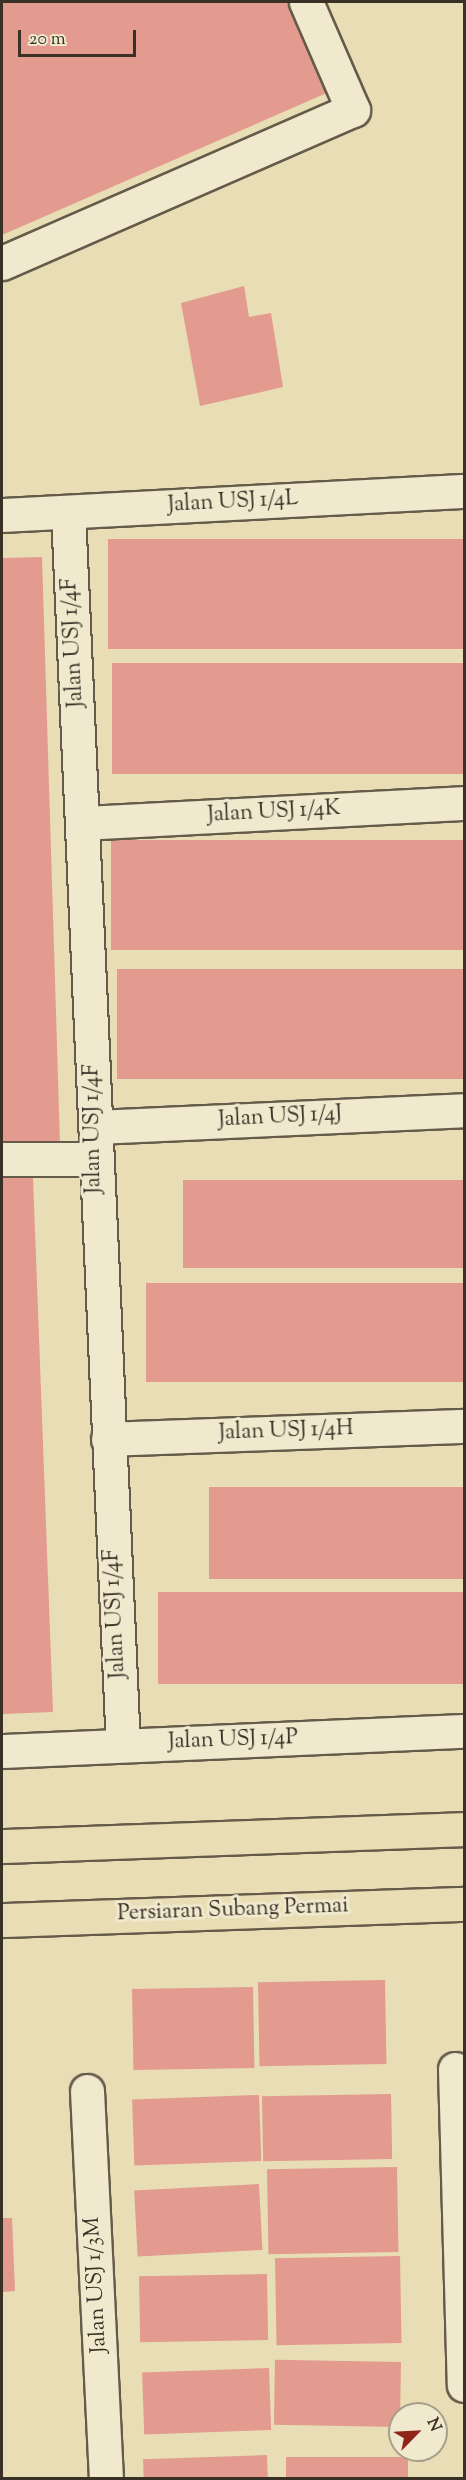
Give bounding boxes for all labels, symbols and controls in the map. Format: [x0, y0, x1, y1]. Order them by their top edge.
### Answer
scale bar [21, 18, 140, 56]
text: 20 m [29, 27, 66, 53]
street label: Jalan USJ 1/4L [167, 486, 299, 520]
street label: Jalan USJ 1/4F [57, 578, 91, 708]
street label: Jalan USJ 1/4K [207, 796, 341, 830]
street label: Jalan USJ 1/4F [80, 1064, 108, 1194]
street label: Jalan USJ 1/4J [218, 1102, 342, 1134]
street label: Jalan USJ 1/4H [218, 1416, 354, 1448]
street label: Jalan USJ 1/4F [99, 1549, 133, 1679]
street label: Jalan USJ 1/4P [168, 1726, 298, 1756]
street label: Persiaran Subang Permai [117, 1894, 349, 1928]
street label: Jalan USJ 1/3M [80, 2216, 114, 2354]
north arrow [388, 2402, 448, 2462]
text: N [420, 2415, 446, 2436]

